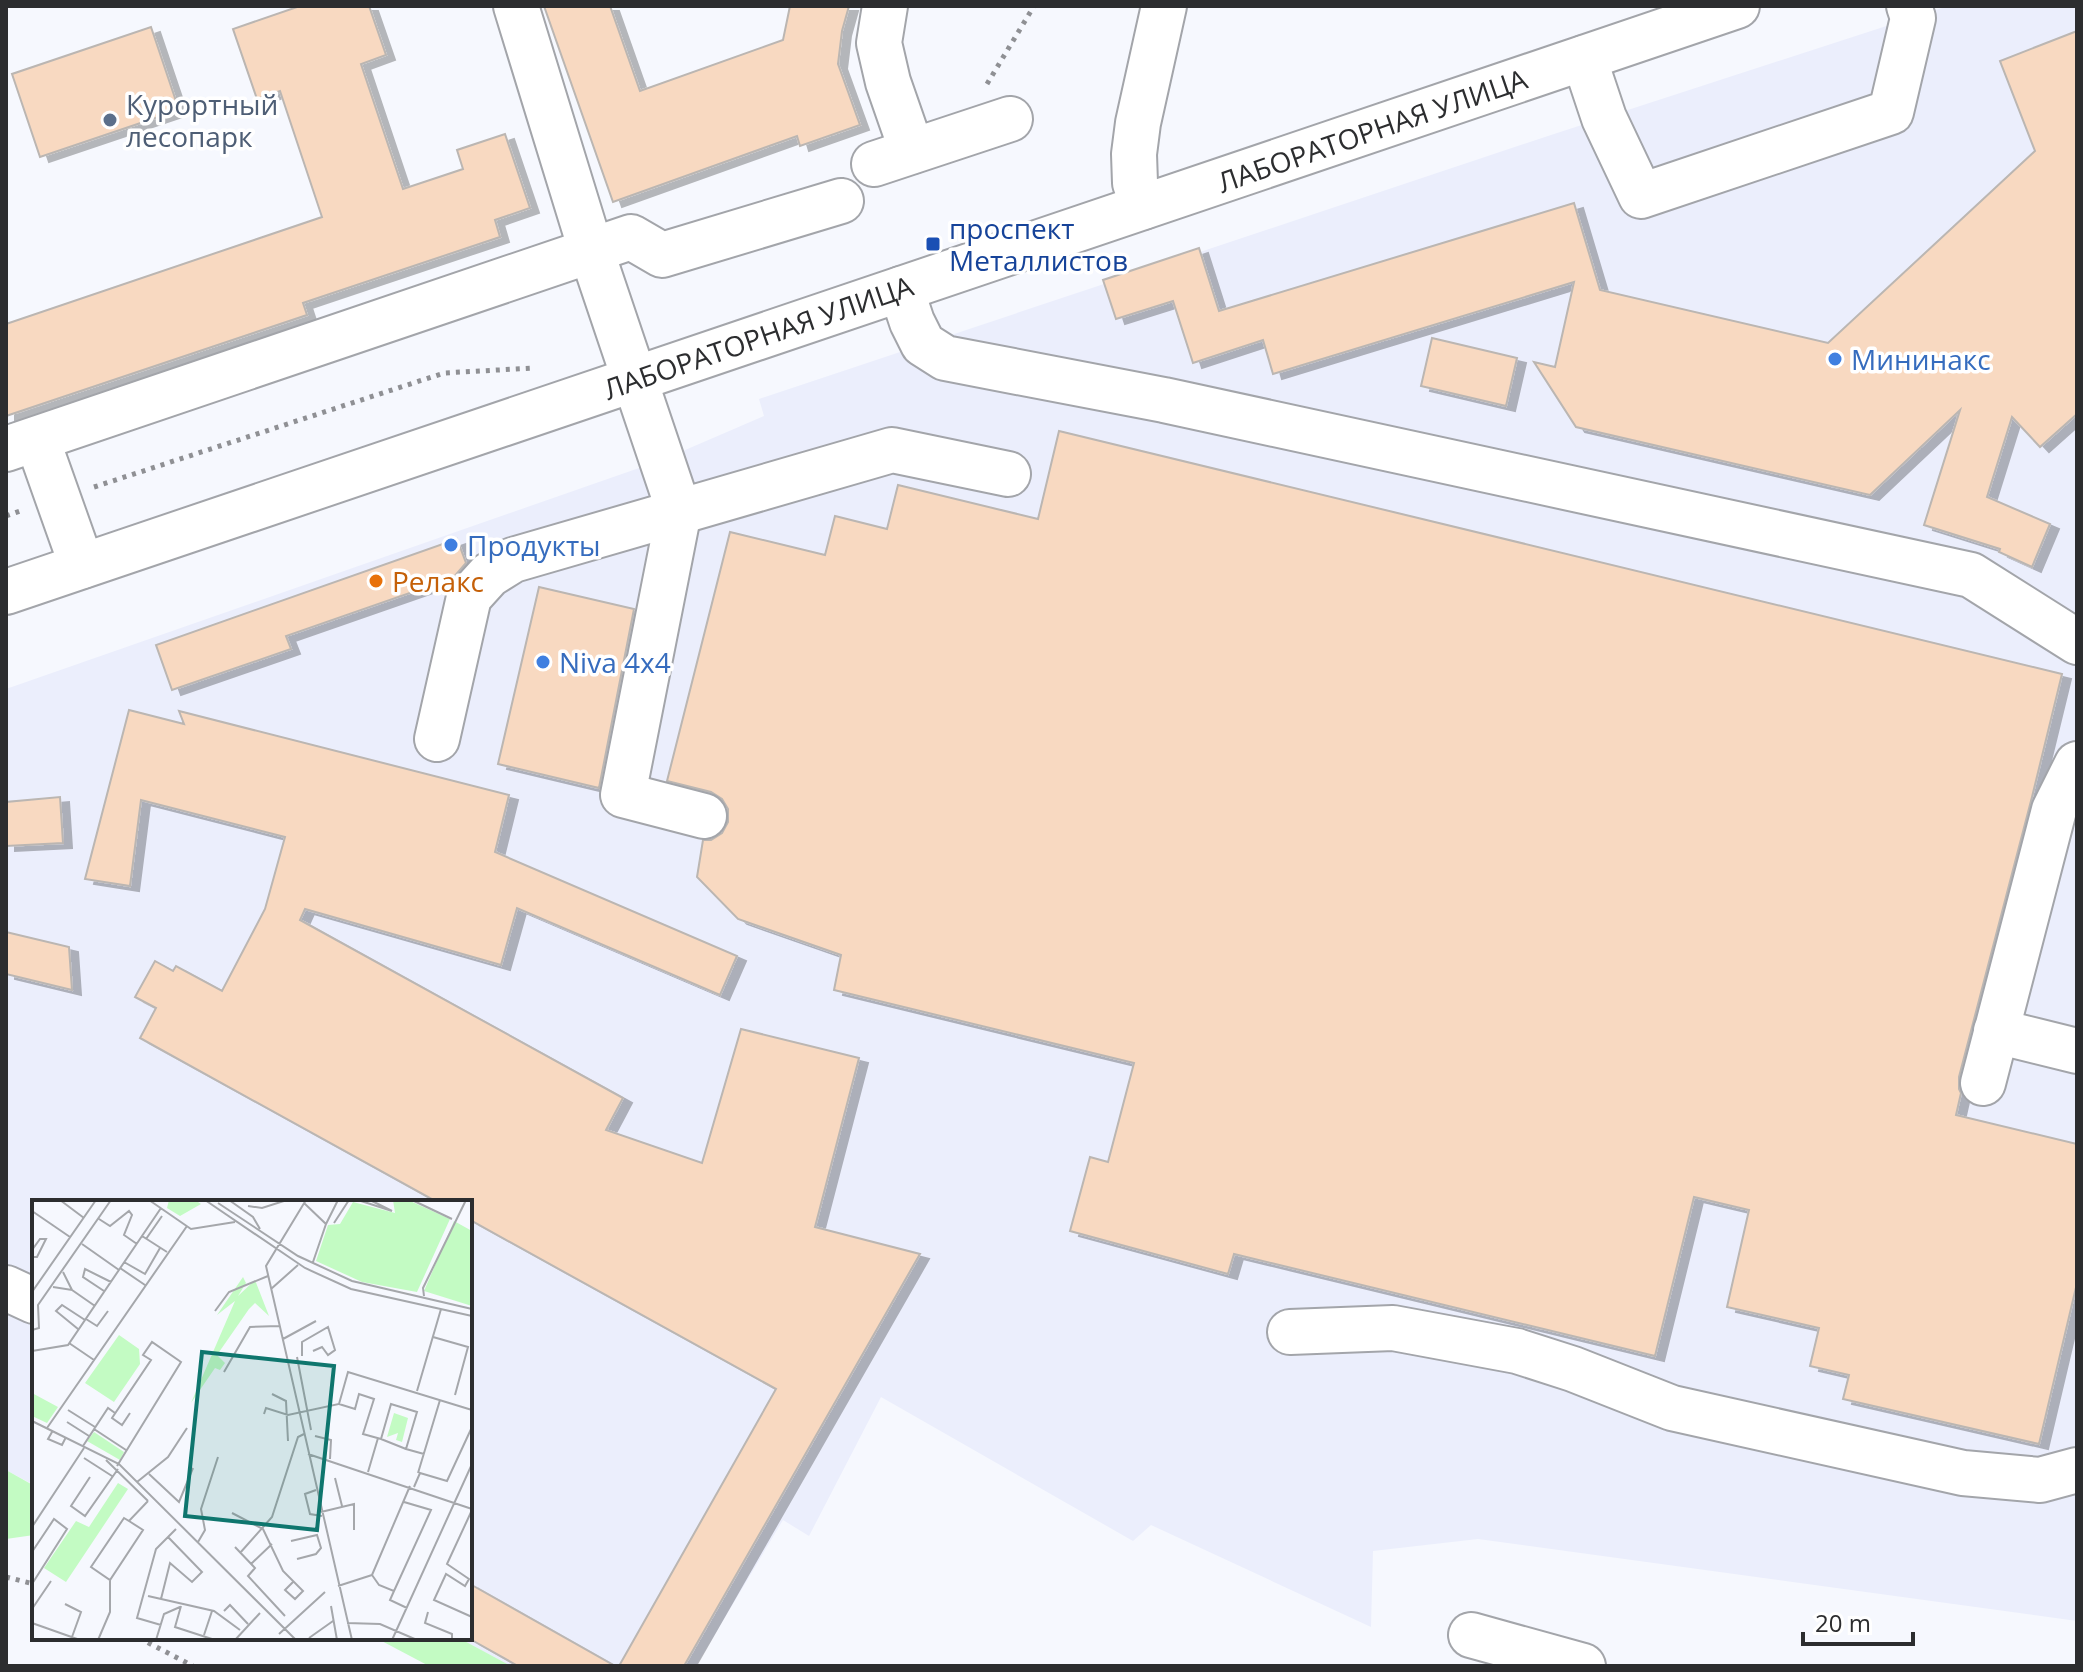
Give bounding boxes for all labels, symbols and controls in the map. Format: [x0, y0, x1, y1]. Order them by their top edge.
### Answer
street label: ЛАБОРАТОРНАЯ УЛИЦА [1212, 59, 1532, 201]
place label: Курортный лесопарк [126, 85, 278, 155]
marker: Курортный лесопарк [101, 111, 119, 129]
place label: проспект Металлистов [949, 209, 1128, 279]
marker: проспект Металлистов [924, 235, 942, 253]
street label: ЛАБОРАТОРНАЯ УЛИЦА [598, 266, 918, 408]
place label: Мининакс [1851, 340, 1991, 378]
marker: Мининакс [1826, 350, 1844, 368]
place label: Продукты [467, 526, 601, 564]
marker: Продукты [442, 536, 460, 554]
place label: Релакс [392, 562, 484, 600]
marker: Релакс [367, 572, 385, 590]
place label: Niva 4x4 [559, 643, 671, 681]
marker: Niva 4x4 [534, 653, 552, 671]
inset map [32, 1200, 472, 1640]
scale bar [1803, 1596, 1913, 1646]
text: 20 m [1815, 1606, 1871, 1639]

